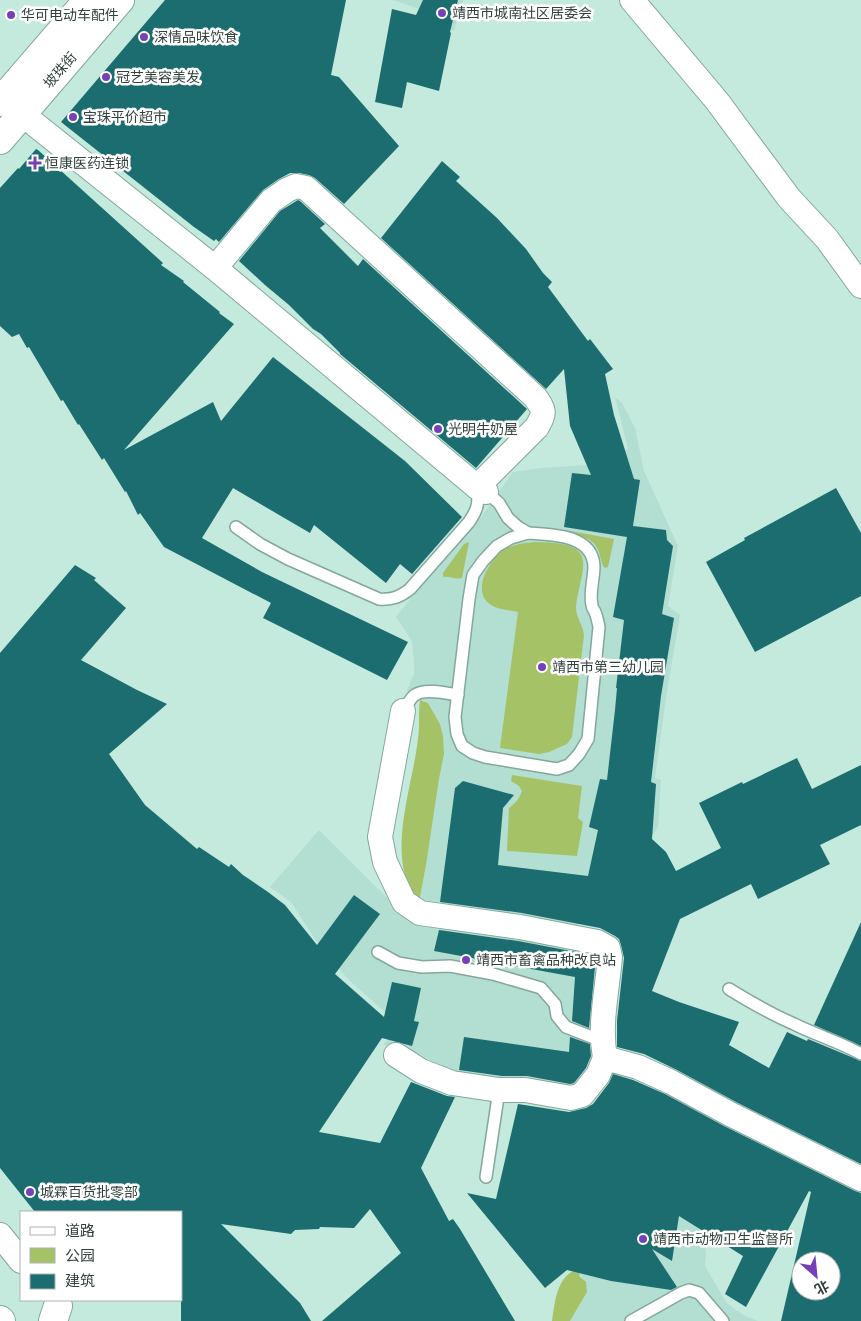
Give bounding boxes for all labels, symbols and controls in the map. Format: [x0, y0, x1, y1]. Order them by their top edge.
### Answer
place label: 靖西市城南社区居委会 [452, 4, 592, 22]
place label: 华可电动车配件 [21, 6, 119, 24]
marker: 靖西市城南社区居委会 [436, 7, 448, 19]
marker: 华可电动车配件 [5, 9, 17, 21]
place label: 深情品味饮食 [154, 28, 238, 46]
marker: 深情品味饮食 [138, 31, 150, 43]
street label: 坡珠街 [39, 48, 81, 92]
place label: 冠艺美容美发 [116, 68, 200, 86]
marker: 冠艺美容美发 [100, 71, 112, 83]
place label: 宝珠平价超市 [83, 108, 167, 126]
marker: 宝珠平价超市 [67, 111, 79, 123]
place label: 恒康医药连锁 [45, 154, 129, 172]
marker: 恒康医药连锁 [29, 157, 41, 169]
place label: 光明牛奶屋 [448, 420, 518, 438]
marker: 光明牛奶屋 [432, 423, 444, 435]
place label: 靖西市第三幼儿园 [552, 658, 664, 676]
marker: 靖西市第三幼儿园 [536, 661, 548, 673]
place label: 靖西市畜禽品种改良站 [476, 951, 616, 969]
marker: 靖西市畜禽品种改良站 [460, 954, 472, 966]
place label: 城霖百货批零部 [40, 1183, 138, 1201]
marker: 城霖百货批零部 [24, 1186, 36, 1198]
legend [20, 1211, 182, 1301]
text: 道路 [65, 1221, 95, 1240]
place label: 靖西市动物卫生监督所 [653, 1230, 793, 1248]
marker: 靖西市动物卫生监督所 [637, 1233, 649, 1245]
text: 公园 [65, 1246, 95, 1265]
north arrow [791, 1251, 841, 1301]
text: 建筑 [65, 1271, 95, 1290]
text: 北 [812, 1276, 832, 1299]

